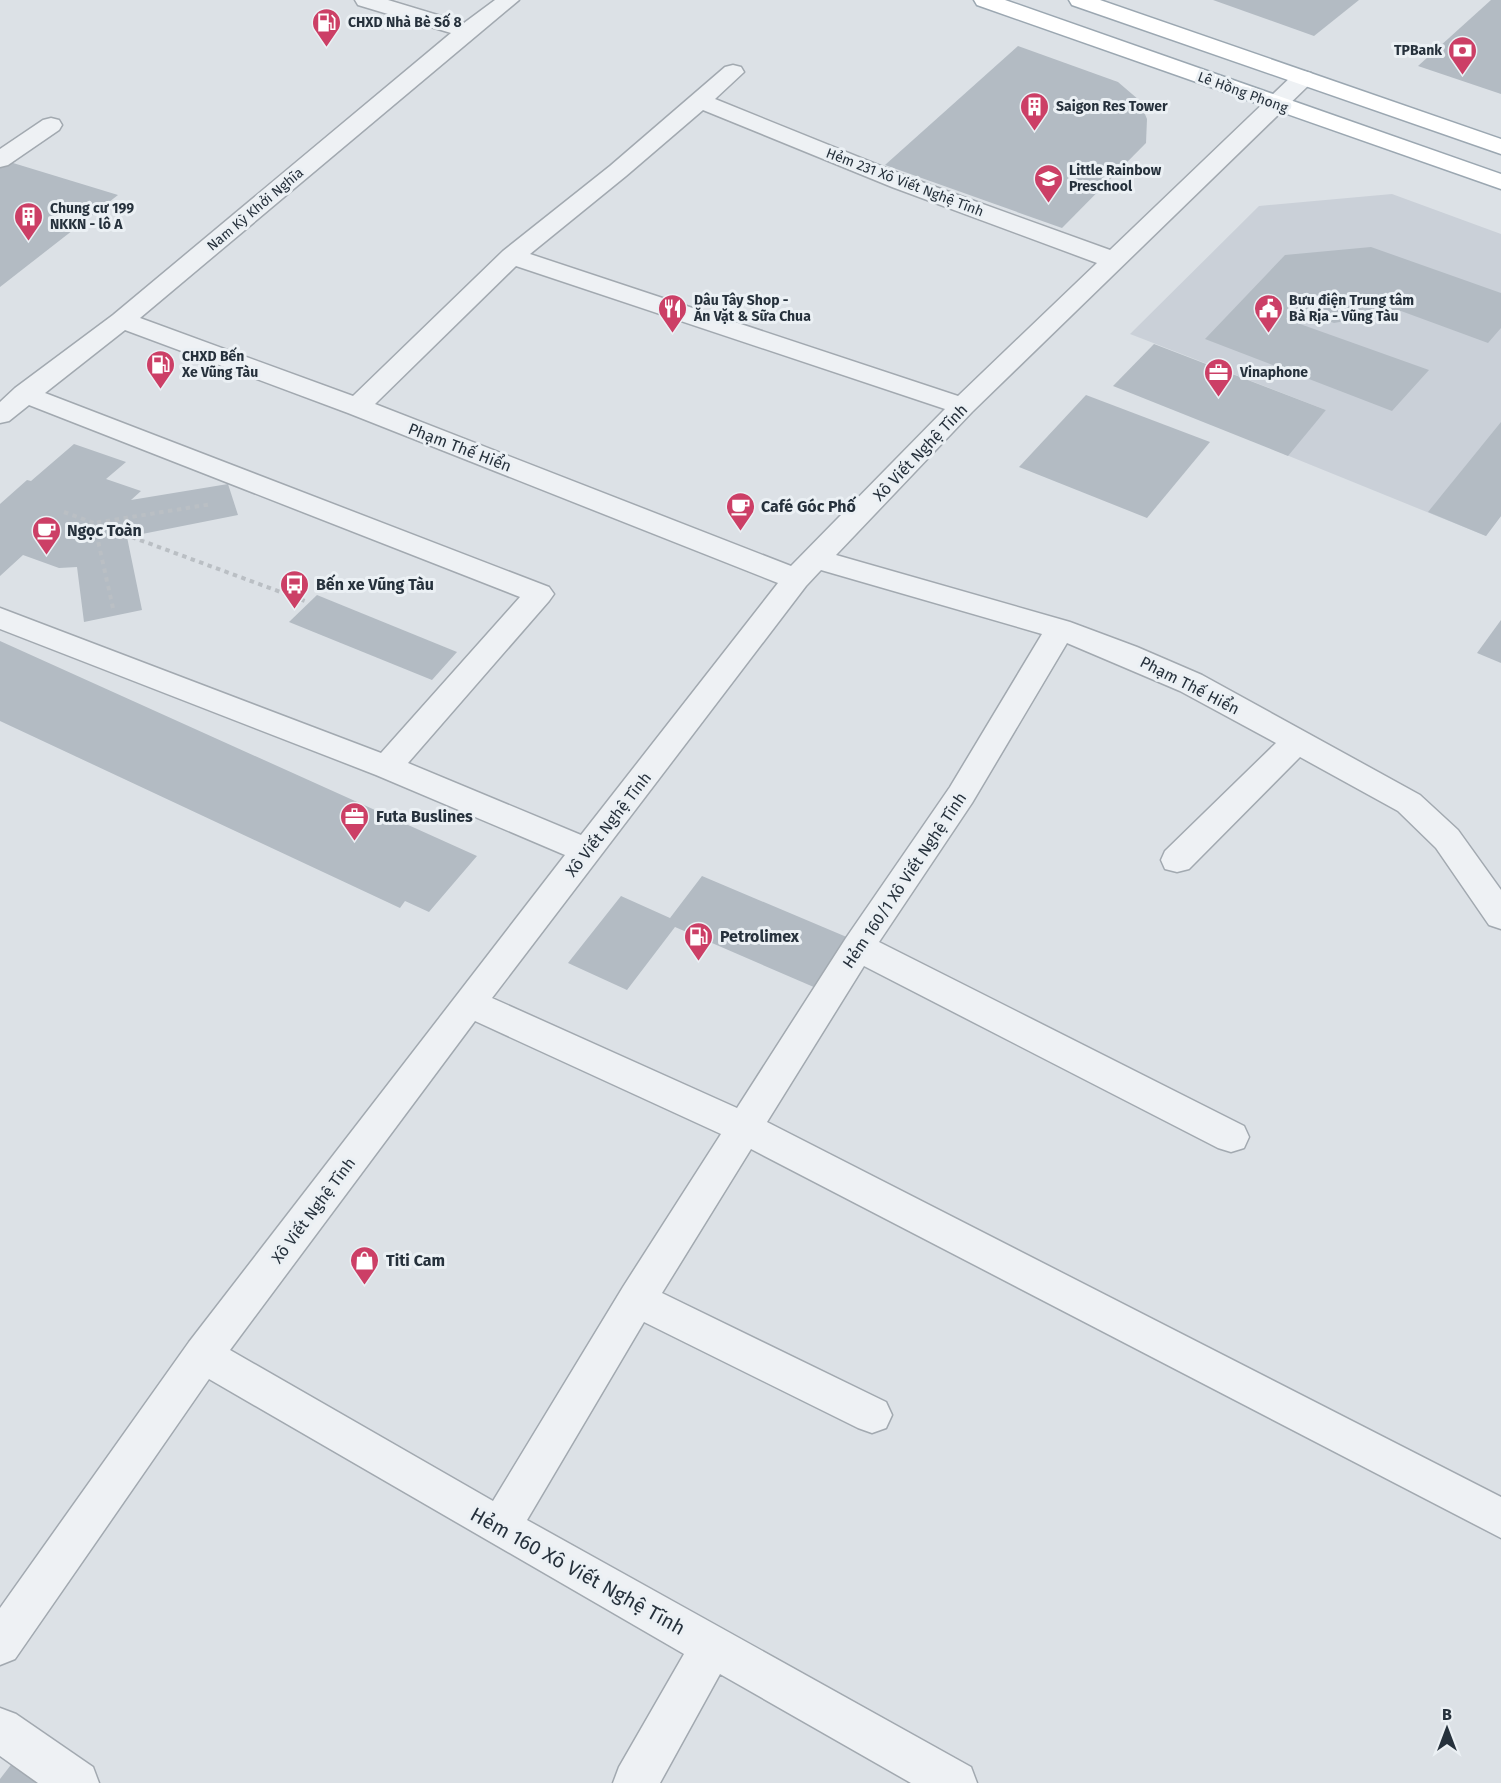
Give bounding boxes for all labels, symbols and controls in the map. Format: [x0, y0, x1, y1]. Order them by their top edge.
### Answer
fuel station icon: CHXD Nhà Bè Số 8 [311, 6, 343, 48]
place label: CHXD Nhà Bè Số 8 [348, 12, 462, 31]
bank icon: TPBank [1447, 34, 1479, 76]
place label: TPBank [1394, 42, 1442, 59]
street label: Lê Hồng Phong [1195, 67, 1291, 117]
building icon: Saigon Res Tower [1019, 90, 1051, 132]
place label: Saigon Res Tower [1056, 98, 1168, 115]
street label: Hẻm 231 Xô Viết Nghệ Tĩnh [824, 144, 986, 220]
school or university icon: Little Rainbow Preschool [1032, 162, 1064, 204]
place label: Little Rainbow Preschool [1069, 162, 1162, 195]
street label: Nam Kỳ Khởi Nghĩa [204, 164, 307, 255]
building icon: Chung cư 199 NKKN - lô A [13, 200, 45, 242]
place label: Chung cư 199 NKKN - lô A [50, 200, 134, 233]
restaurant icon: Dâu Tây Shop - Ăn Vặt & Sữa Chua [657, 292, 689, 334]
place label: Dâu Tây Shop - Ăn Vặt & Sữa Chua [693, 292, 811, 325]
public building icon: Bưu điện Trung tâm Bà Rịa - Vũng Tàu [1252, 292, 1284, 334]
place label: Bưu điện Trung tâm Bà Rịa - Vũng Tàu [1289, 292, 1414, 325]
place label: CHXD Bến Xe Vũng Tàu [181, 346, 258, 381]
fuel station icon: CHXD Bến Xe Vũng Tàu [145, 348, 177, 390]
office icon: Vinaphone [1203, 356, 1235, 398]
place label: Vinaphone [1239, 364, 1308, 381]
street label: Xô Viết Nghệ Tĩnh [869, 399, 971, 505]
street label: Phạm Thế Hiển [405, 418, 515, 476]
cafe icon: Café Góc Phố [724, 490, 756, 532]
place label: Café Góc Phố [761, 496, 857, 516]
cafe icon: Ngọc Toàn [30, 514, 62, 556]
place label: Ngọc Toàn [67, 521, 142, 540]
bus stop icon: Bến xe Vũng Tàu [279, 568, 311, 610]
place label: Bến xe Vũng Tàu [316, 574, 434, 594]
street label: Phạm Thế Hiển [1137, 651, 1243, 719]
street label: Xô Viết Nghệ Tĩnh [561, 768, 655, 880]
street label: Hẻm 160/1 Xô Viết Nghệ Tĩnh [838, 788, 970, 972]
office icon: Futa Buslines [339, 800, 371, 842]
place label: Futa Buslines [376, 807, 473, 826]
fuel station icon: Petrolimex [683, 920, 715, 962]
place label: Petrolimex [720, 927, 800, 946]
street label: Xô Viết Nghệ Tĩnh [267, 1153, 359, 1267]
shop icon: Titi Cam [349, 1244, 381, 1286]
place label: Titi Cam [386, 1251, 445, 1270]
street label: Hẻm 160 Xô Viết Nghệ Tĩnh [466, 1502, 690, 1640]
north arrow [1417, 1699, 1477, 1759]
text: B [1442, 1705, 1452, 1724]

